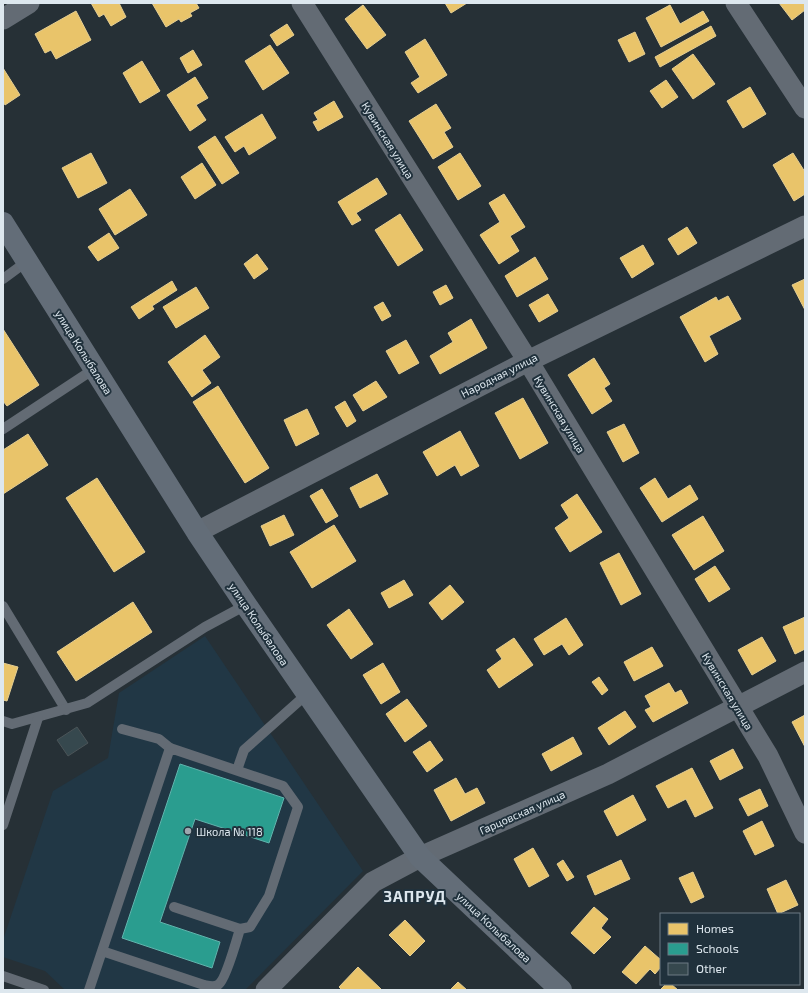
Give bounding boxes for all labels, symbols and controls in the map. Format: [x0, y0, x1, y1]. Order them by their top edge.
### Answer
street label: Кувинская улица [358, 99, 417, 181]
street label: улица Колыбалова [52, 307, 115, 397]
street label: Народная улица [459, 350, 540, 401]
street label: Кувинская улица [531, 373, 588, 455]
street label: улица Колыбалова [226, 580, 292, 668]
street label: Кувинская улица [699, 650, 756, 732]
street label: Гарцовская улица [477, 787, 567, 838]
place label: Школа № 118 [196, 825, 263, 838]
marker: Школа № 118 [183, 826, 193, 836]
district label: ЗАПРУД [383, 887, 447, 905]
street label: улица Колыбалова [453, 889, 534, 966]
legend [660, 913, 800, 985]
text: Homes [696, 921, 734, 935]
text: Schools [696, 941, 739, 955]
text: Other [696, 961, 727, 975]

